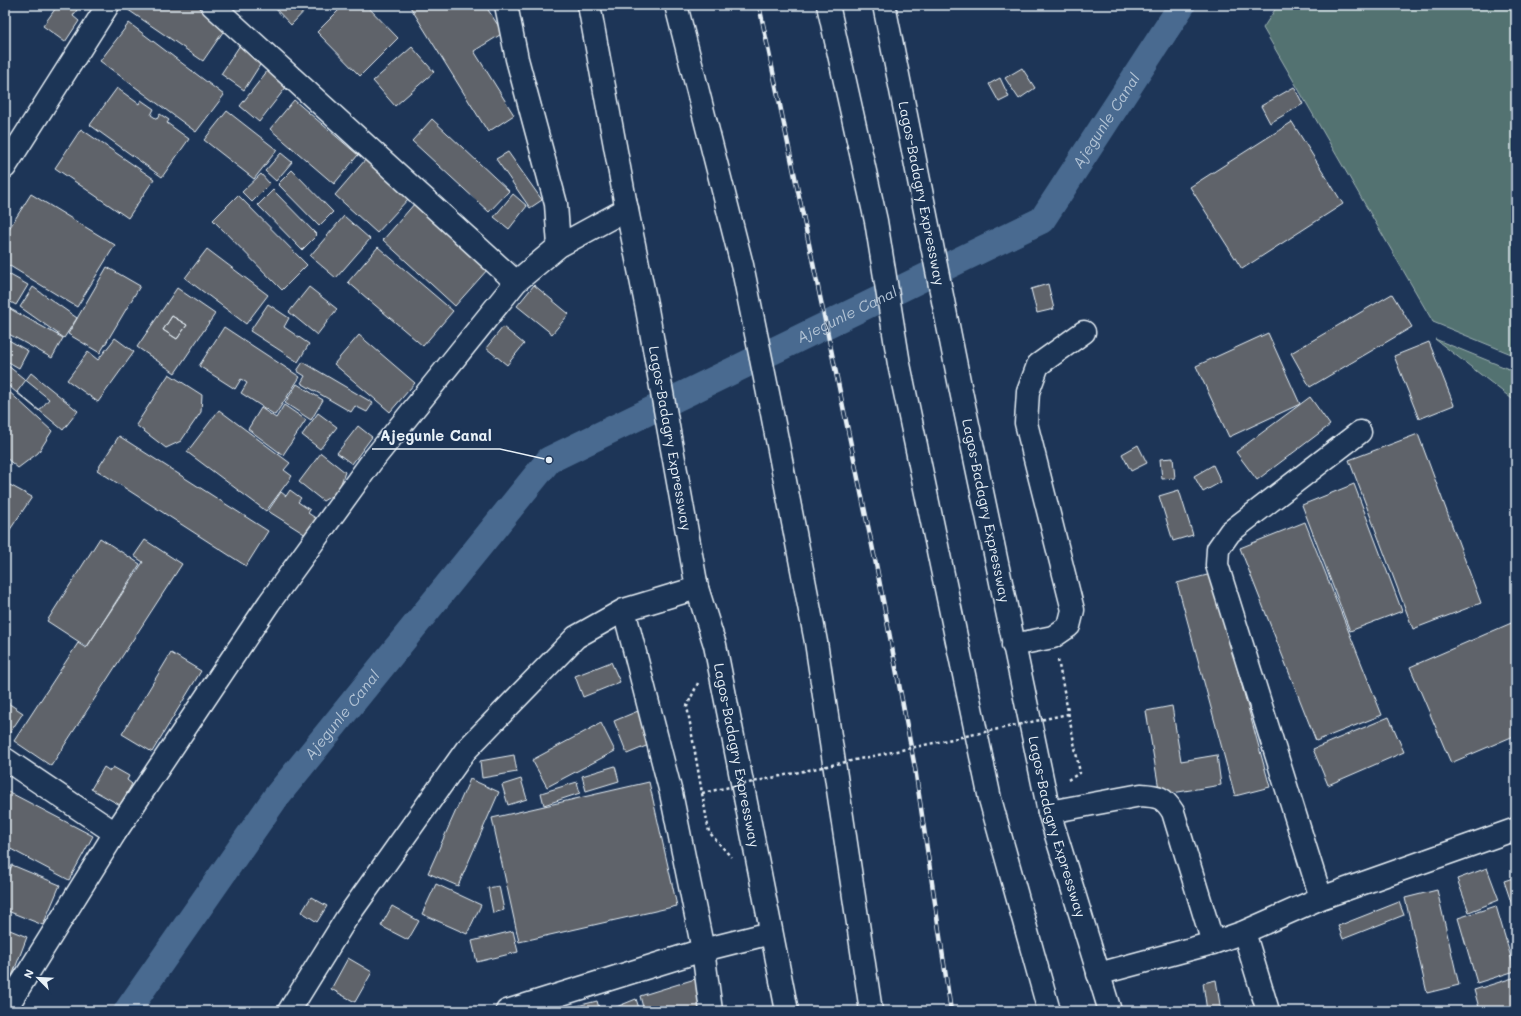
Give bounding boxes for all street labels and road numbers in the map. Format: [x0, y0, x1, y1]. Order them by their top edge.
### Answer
street label: Lagos-Badagry Expressway [894, 99, 950, 287]
street label: Lagos-Badagry Expressway [645, 344, 697, 532]
street label: Lagos-Badagry Expressway [958, 417, 1015, 604]
street label: Lagos-Badagry Expressway [710, 661, 765, 849]
street label: Lagos-Badagry Expressway [1024, 734, 1091, 920]

